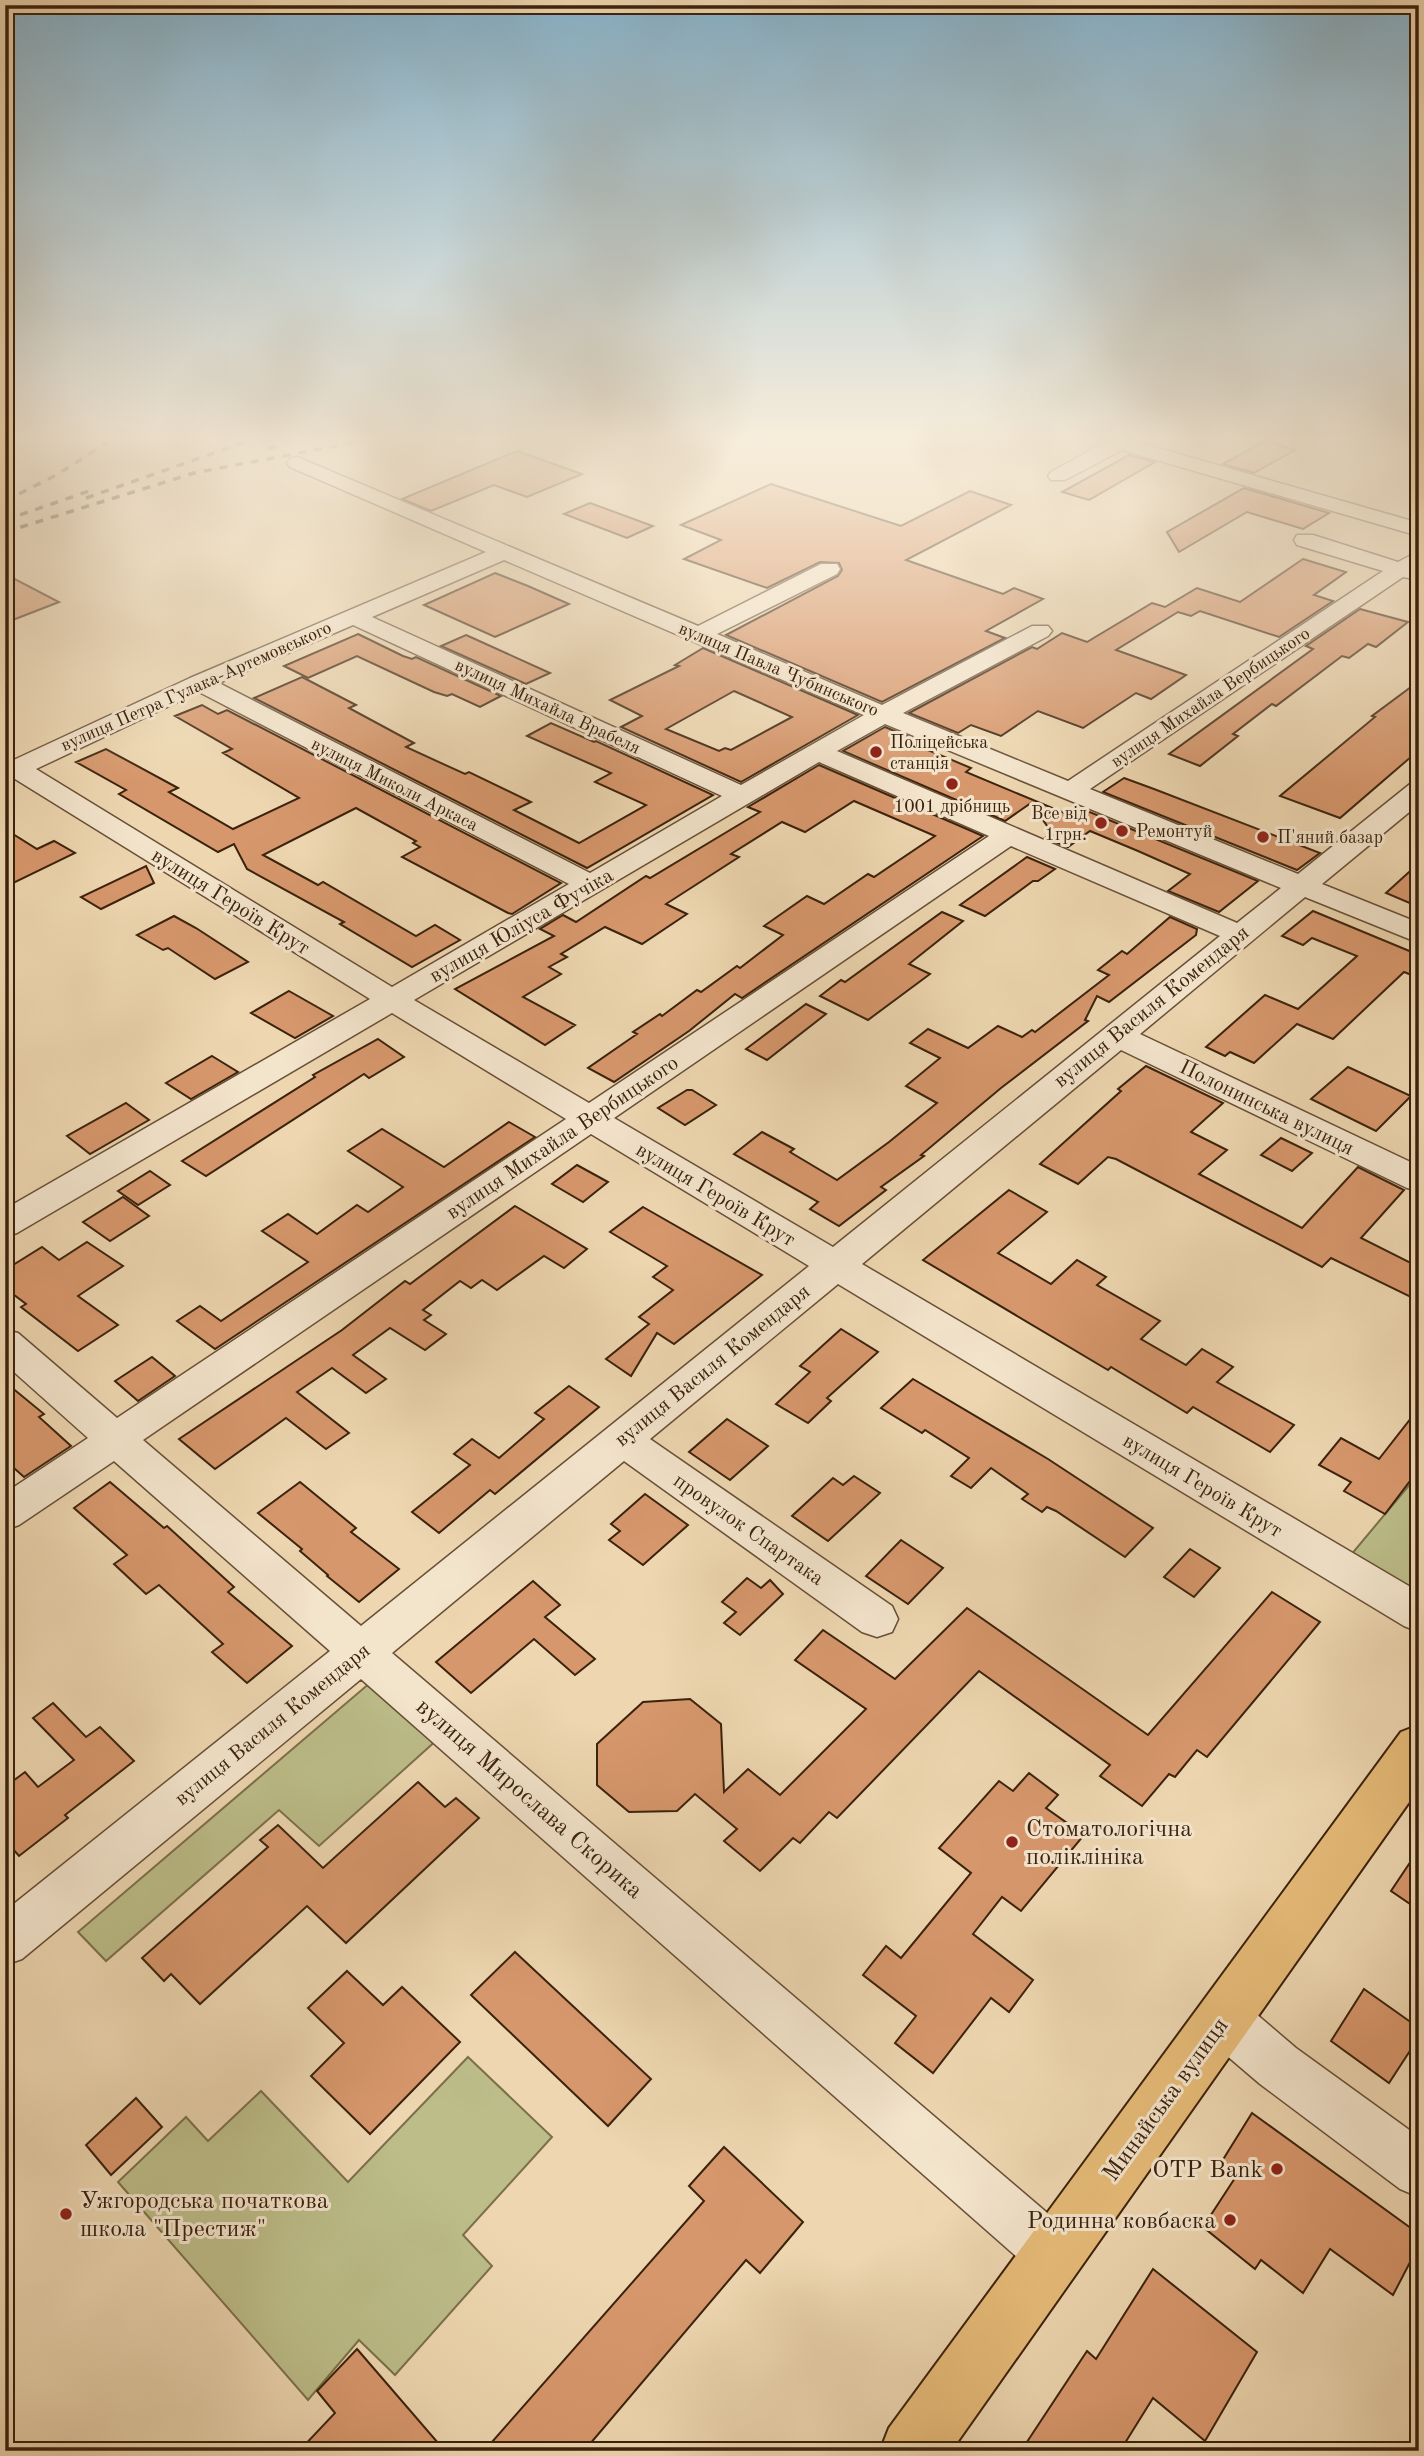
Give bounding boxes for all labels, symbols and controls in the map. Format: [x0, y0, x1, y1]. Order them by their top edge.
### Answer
street label: вулиця Петра Гулака-Артемовського [58, 619, 334, 755]
street label: вулиця Павла Чубинського [676, 620, 881, 720]
street label: вулиця Михайла Вербицького [1108, 624, 1313, 771]
street label: вулиця Михайла Врабеля [452, 656, 643, 758]
place label: Поліцейська станція [890, 734, 988, 773]
street label: вулиця Миколи Аркаса [308, 735, 481, 835]
marker: Поліцейська станція [868, 744, 884, 760]
marker: 1001 дрібниць [944, 776, 960, 792]
place label: 1001 дрібниць [894, 798, 1010, 816]
place label: Все від 1грн. [1031, 805, 1087, 844]
marker: Все від 1грн. [1093, 815, 1109, 831]
marker: Ремонтуй [1114, 823, 1130, 839]
place label: Ремонтуй [1136, 823, 1212, 841]
marker: П'яний базар [1255, 829, 1271, 845]
place label: П'яний базар [1277, 829, 1383, 847]
street label: вулиця Героїв Крут [148, 845, 313, 959]
street label: вулиця Юліуса Фучіка [426, 865, 617, 987]
street label: вулиця Василя Комендаря [1050, 922, 1254, 1092]
street label: вулиця Михайла Вербицького [443, 1053, 683, 1224]
street label: Полонинська вулиця [1176, 1057, 1357, 1160]
street label: вулиця Героїв Крут [632, 1139, 799, 1251]
street label: вулиця Василя Комендаря [611, 1281, 815, 1451]
street label: вулиця Героїв Крут [1119, 1430, 1286, 1542]
street label: провулок Спартака [669, 1470, 827, 1590]
street label: вулиця Василя Комендаря [171, 1640, 375, 1810]
street label: вулиця Мирослава Скорика [411, 1695, 647, 1904]
place label: Стоматологічна поліклініка [1026, 1818, 1192, 1870]
marker: Стоматологічна поліклініка [1004, 1834, 1020, 1850]
street label: Минайська вулиця [1099, 2014, 1234, 2186]
place label: OTP Bank [1152, 2159, 1263, 2183]
marker: OTP Bank [1269, 2161, 1285, 2177]
place label: Ужгородська початкова школа "Престиж" [80, 2190, 329, 2242]
marker: Ужгородська початкова школа "Престиж" [58, 2206, 74, 2222]
place label: Родинна ковбаска [1027, 2210, 1216, 2234]
marker: Родинна ковбаска [1222, 2212, 1238, 2228]

